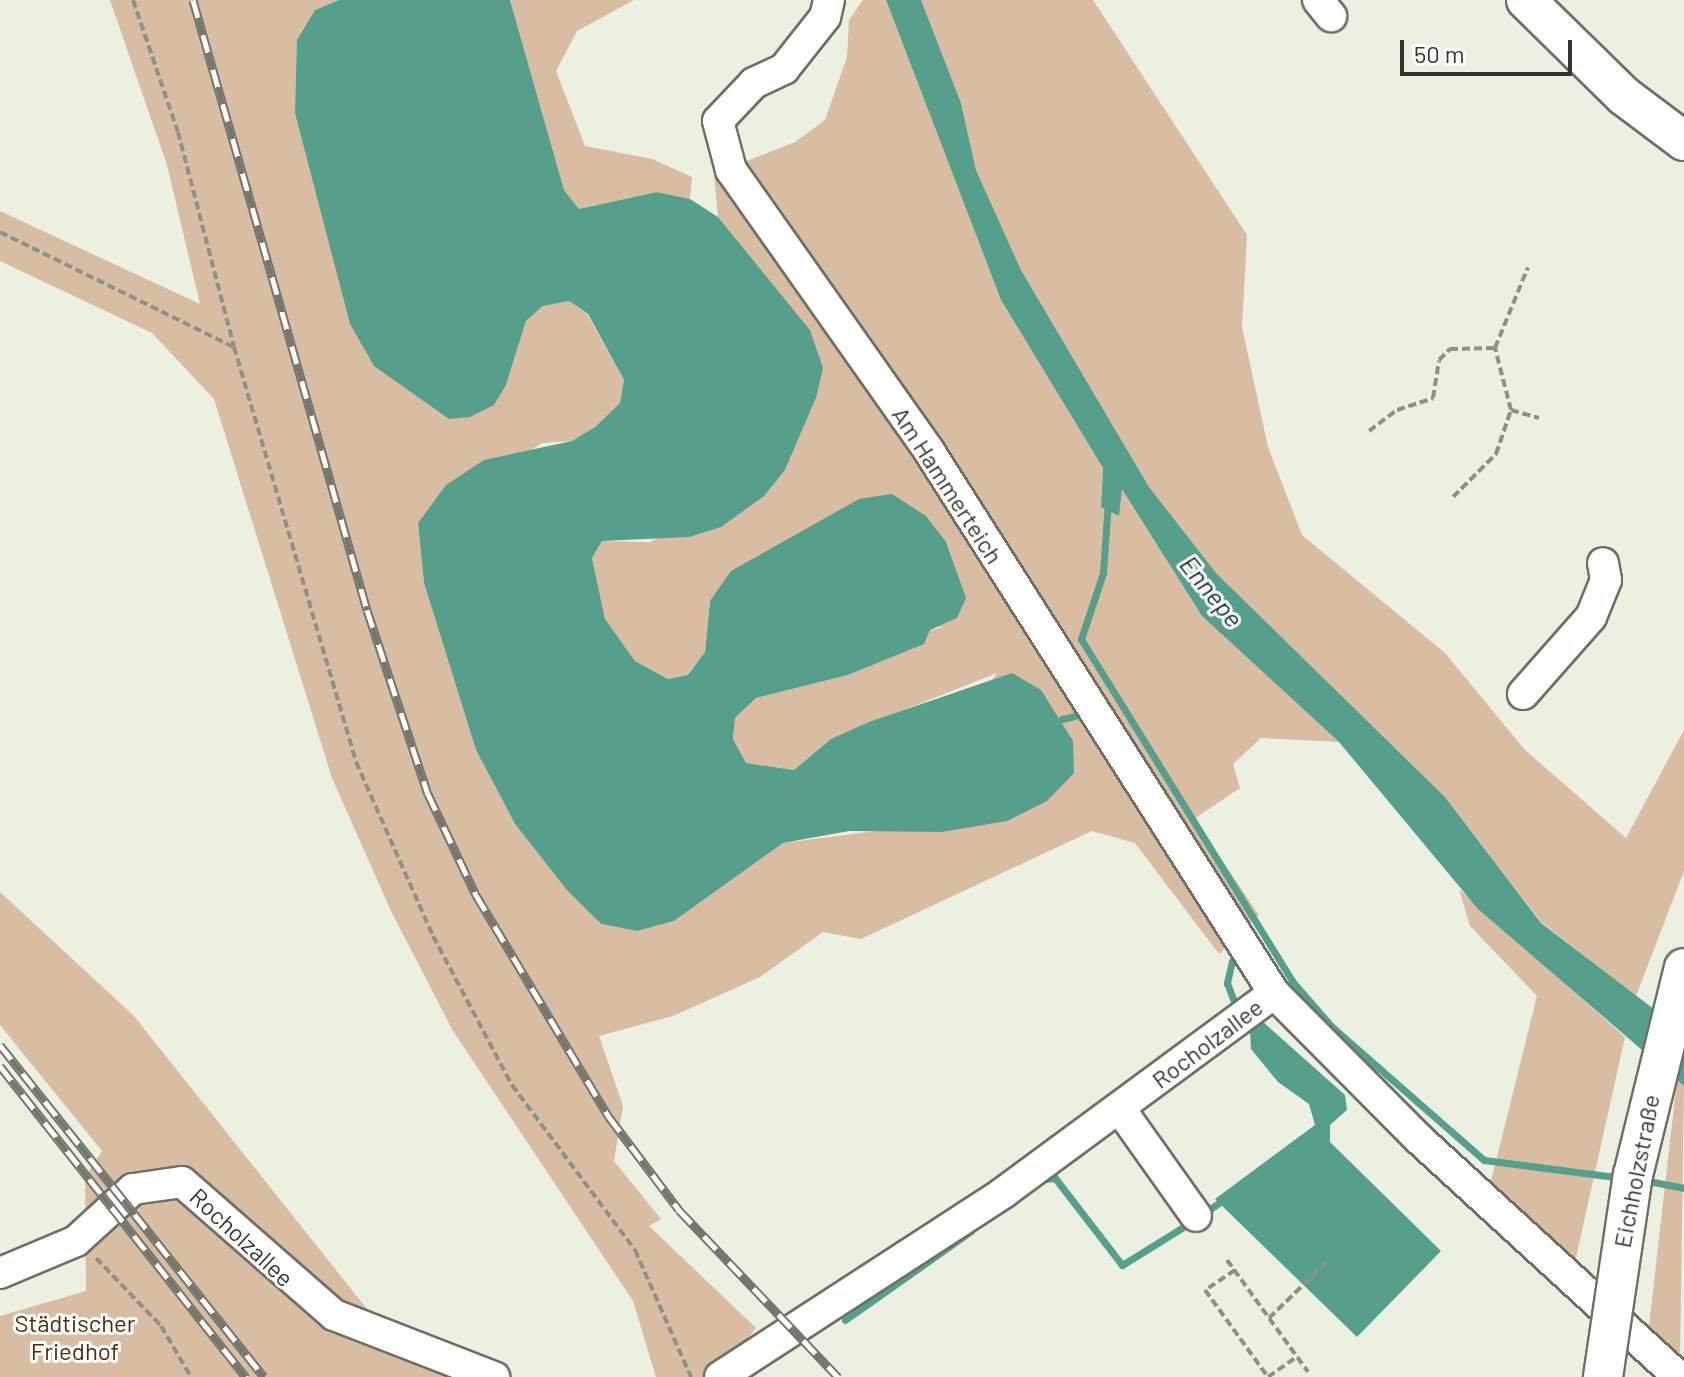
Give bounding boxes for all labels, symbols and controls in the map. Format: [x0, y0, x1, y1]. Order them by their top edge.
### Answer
scale bar [1404, 24, 1576, 74]
text: 50 m [1414, 39, 1465, 68]
street label: Am Hammerteich [887, 401, 1009, 569]
water label: Ennepe [1174, 549, 1250, 633]
street label: Rocholzallee [1146, 992, 1268, 1094]
street label: Eichholzstraße [1607, 1092, 1665, 1250]
street label: Rocholzallee [184, 1182, 300, 1292]
park label: Städtischer Friedhof [14, 1309, 136, 1365]

